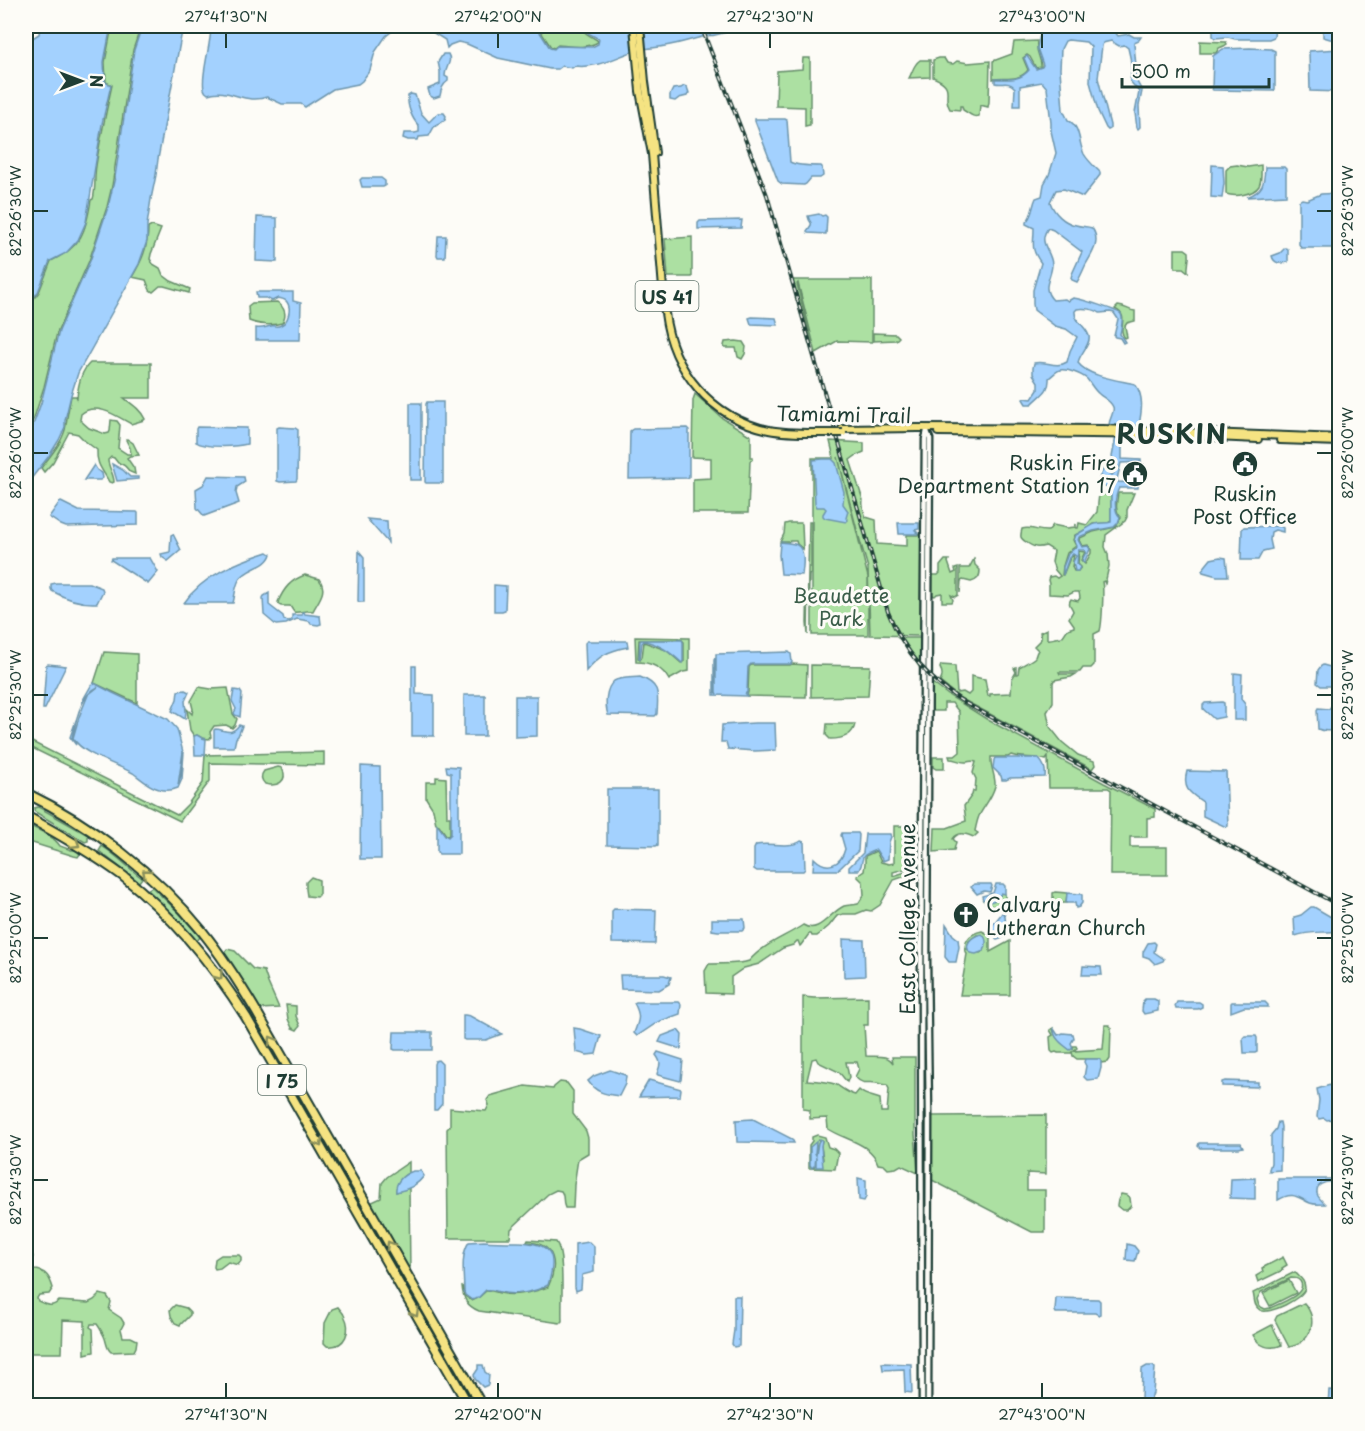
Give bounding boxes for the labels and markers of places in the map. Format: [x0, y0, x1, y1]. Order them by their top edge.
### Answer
place label: Ruskin Fire Department Station 17 [898, 447, 1116, 500]
public building icon: Ruskin Post Office [1230, 449, 1260, 479]
public building icon: Ruskin Fire Department Station 17 [1120, 459, 1150, 489]
place label: Ruskin Post Office [1193, 478, 1297, 531]
place label: Calvary Lutheran Church [986, 889, 1146, 942]
church icon: Calvary Lutheran Church [951, 900, 981, 930]

